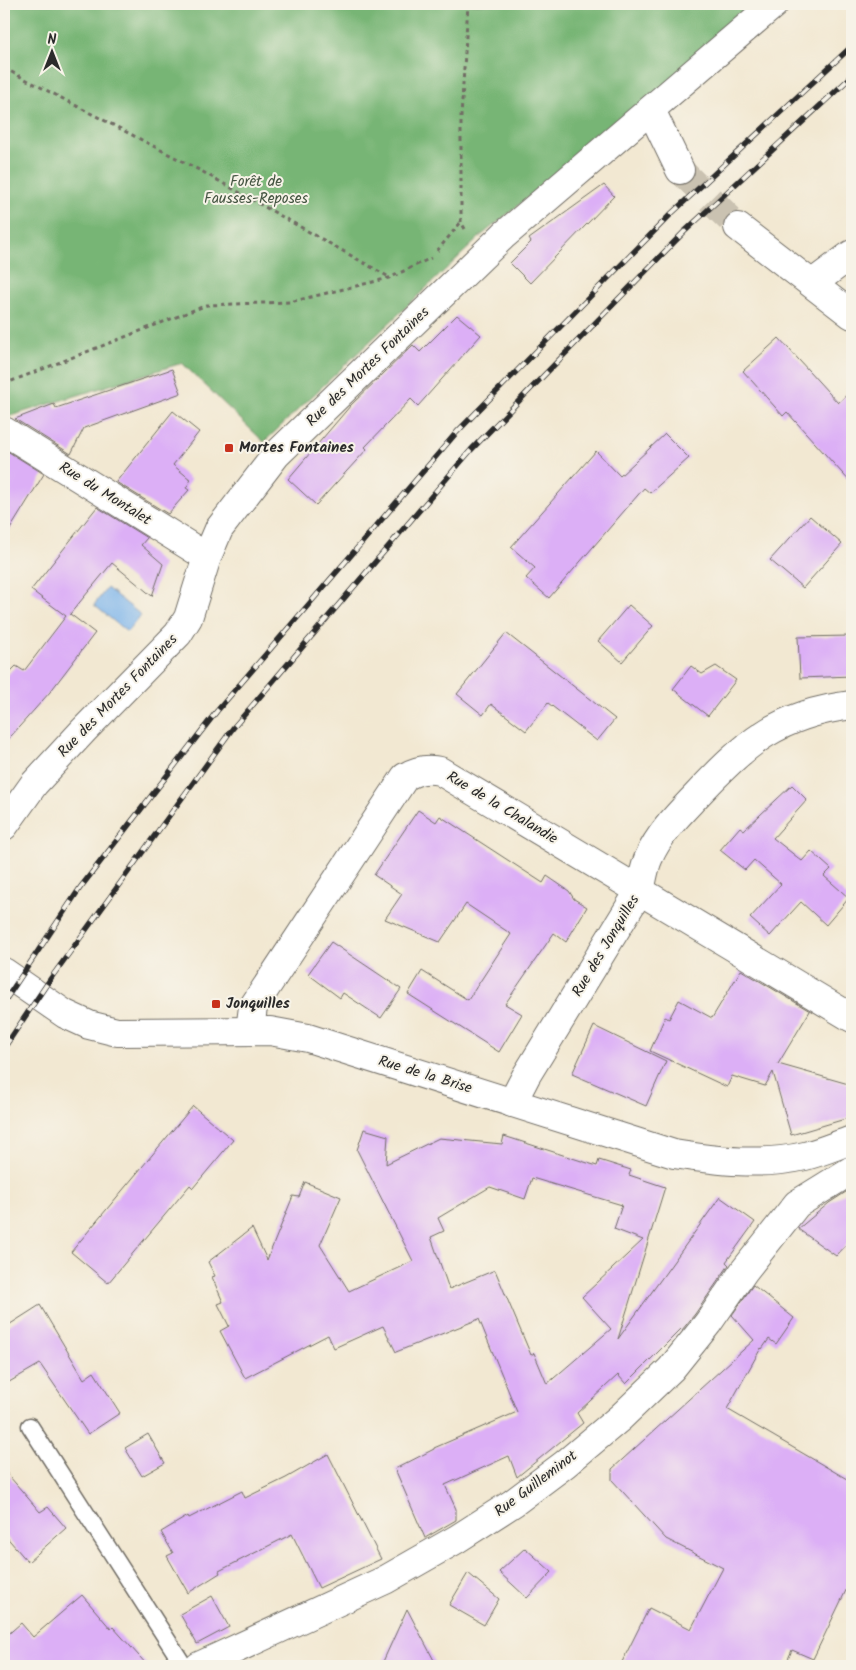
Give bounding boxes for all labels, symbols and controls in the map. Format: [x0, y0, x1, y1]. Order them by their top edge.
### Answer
north arrow [28, 28, 78, 78]
text: N [48, 29, 57, 51]
park label: Forêt de Fausses-Reposes [204, 170, 309, 211]
street label: Rue des Mortes Fontaines [301, 301, 436, 433]
place label: Mortes Fontaines [239, 436, 354, 460]
marker: Mortes Fontaines [223, 442, 235, 454]
street label: Rue du Montalet [54, 456, 156, 532]
street label: Rue des Mortes Fontaines [52, 628, 184, 763]
street label: Rue de la Chalandie [442, 765, 563, 851]
street label: Rue des Jonquilles [566, 890, 646, 1002]
place label: Jonquilles [226, 992, 290, 1016]
marker: Jonquilles [210, 998, 222, 1010]
street label: Rue de la Brise [375, 1049, 475, 1101]
street label: Rue Guilleminot [489, 1445, 583, 1523]

